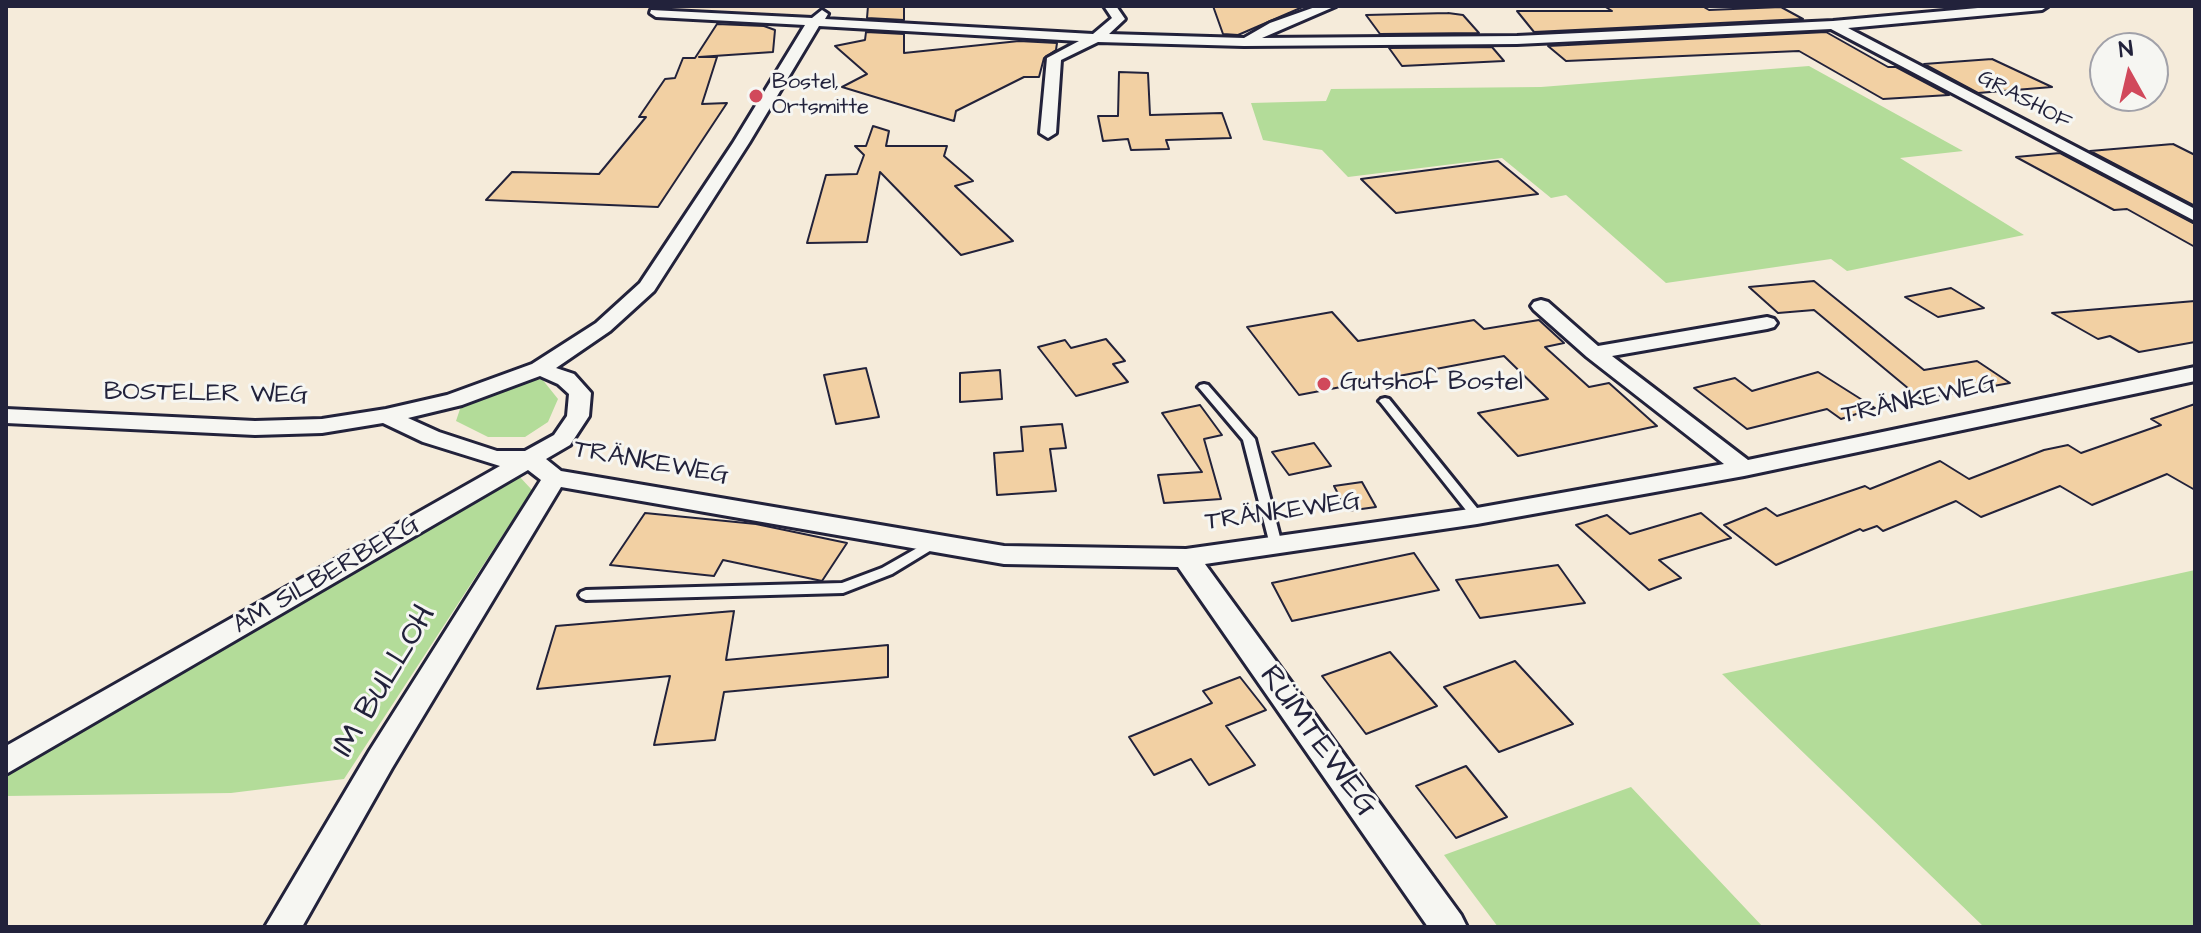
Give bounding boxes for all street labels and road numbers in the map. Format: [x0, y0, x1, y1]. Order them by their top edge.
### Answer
street label: GRASHOF [1973, 65, 2075, 137]
street label: TRÄNKEWEG [1839, 369, 1999, 433]
street label: BOSTELER WEG [104, 378, 308, 412]
street label: TRÄNKEWEG [571, 435, 731, 493]
street label: TRÄNKEWEG [1203, 487, 1363, 539]
street label: AM SILBERBERG [228, 510, 426, 642]
street label: IM BULLOH [326, 599, 446, 765]
street label: RÜMTEWEG [1249, 659, 1385, 825]

